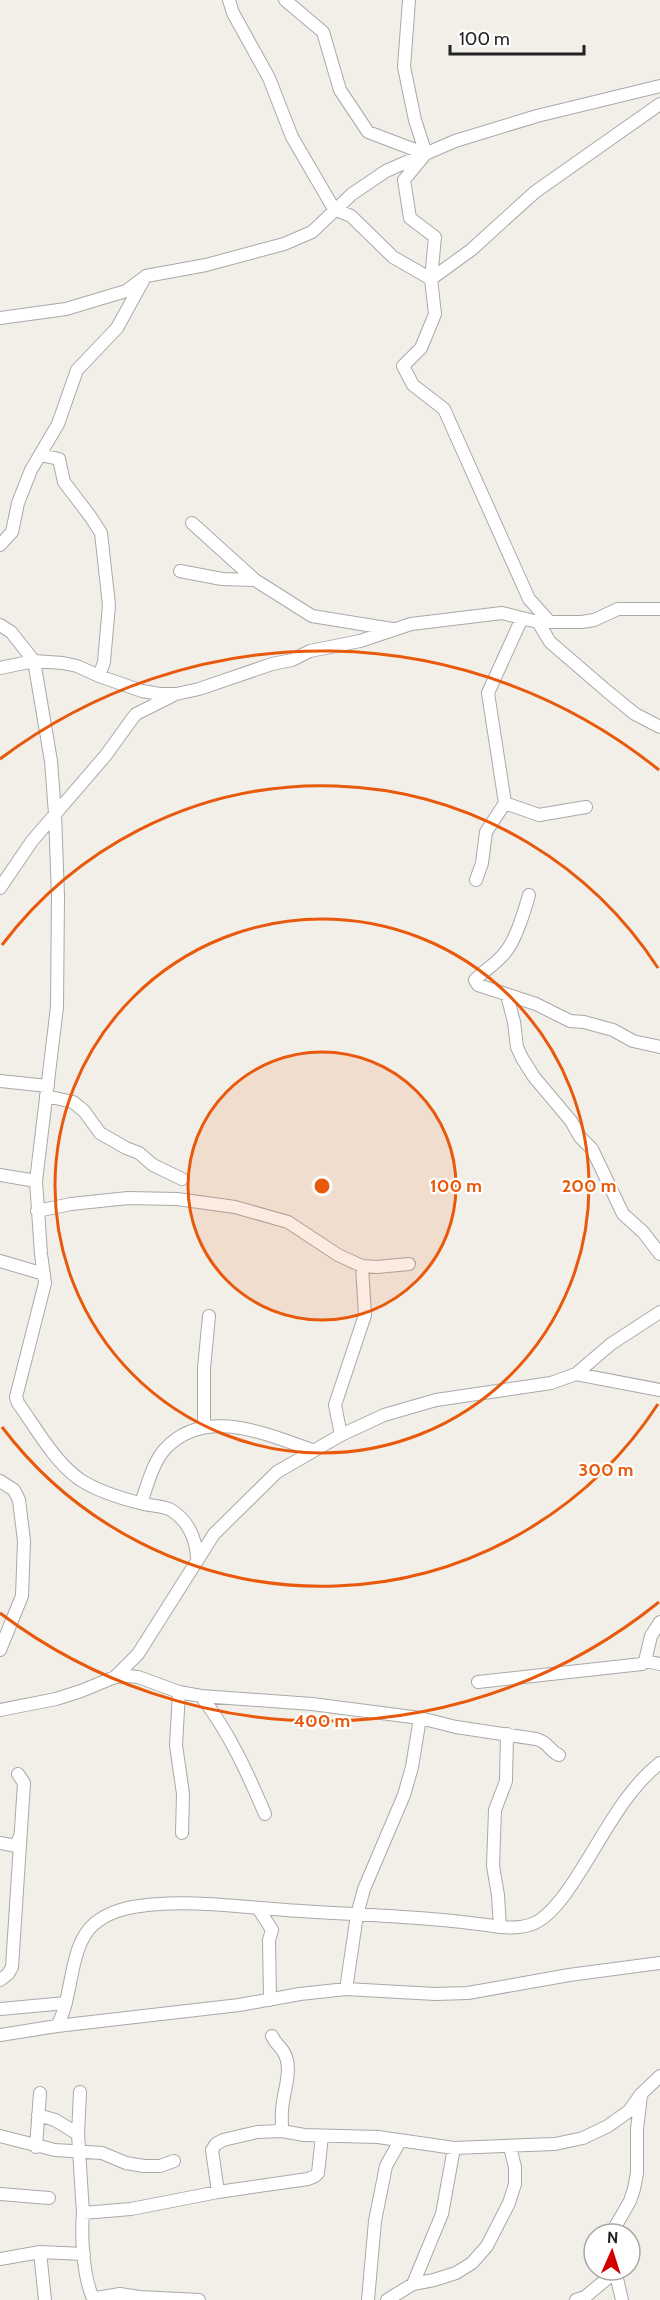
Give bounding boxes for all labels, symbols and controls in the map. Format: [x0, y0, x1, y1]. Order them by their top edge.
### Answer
scale bar [450, 18, 584, 56]
text: 100 m [459, 28, 510, 50]
text: 100 m [430, 1175, 482, 1197]
text: 200 m [562, 1175, 616, 1197]
centre of rings [312, 1176, 332, 1196]
text: 300 m [579, 1459, 633, 1481]
text: 400 m [294, 1710, 350, 1732]
north arrow [582, 2222, 642, 2282]
text: N [607, 2228, 619, 2247]

